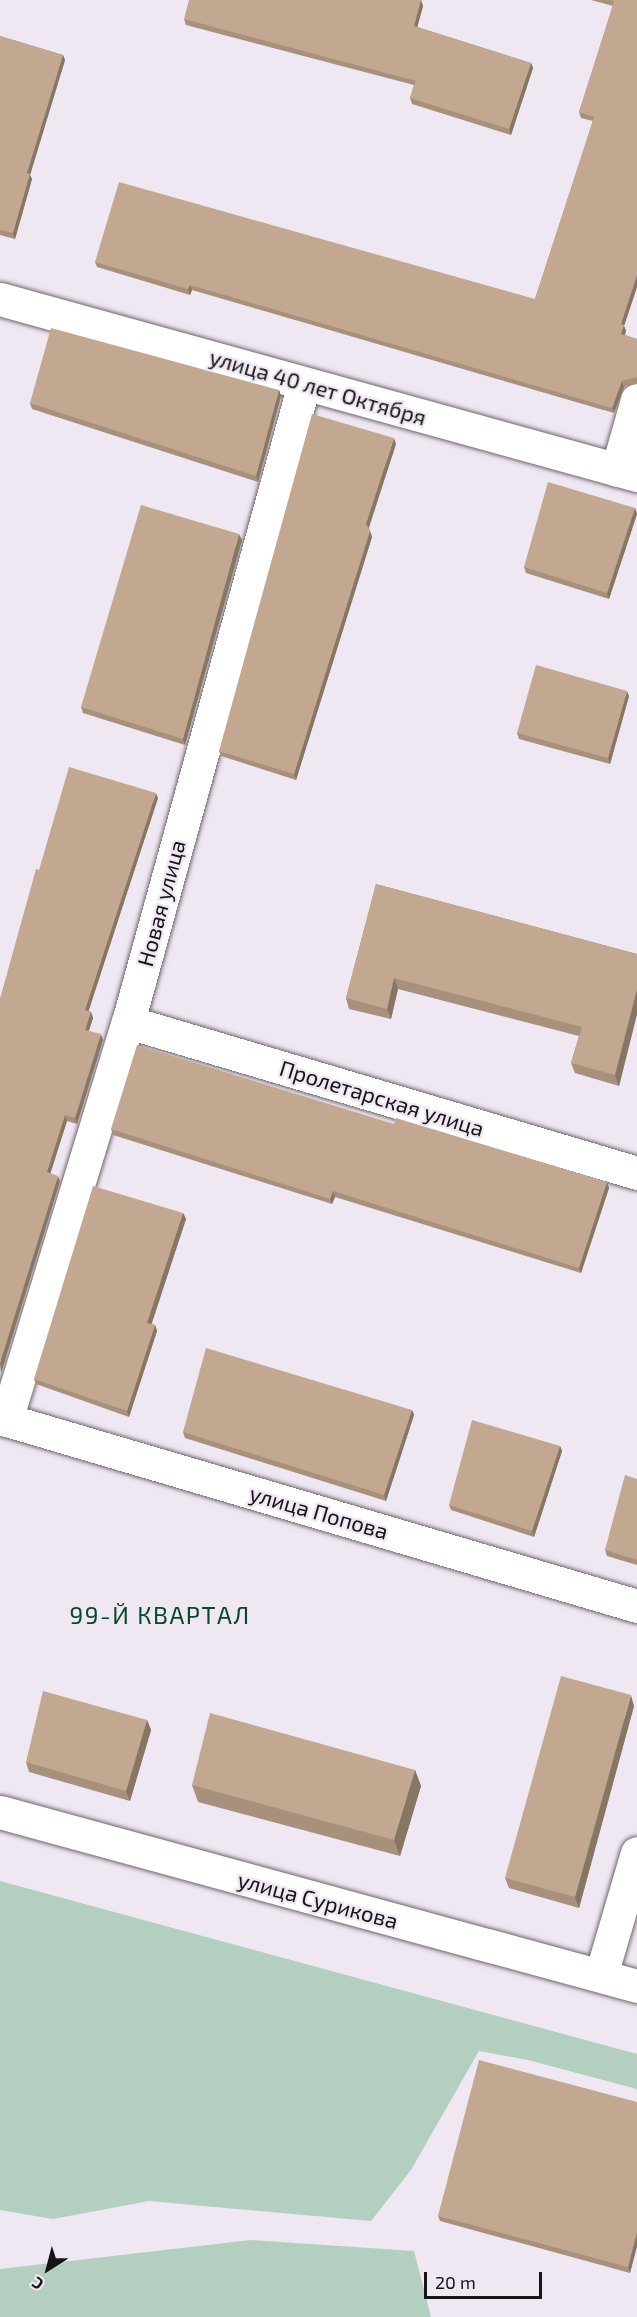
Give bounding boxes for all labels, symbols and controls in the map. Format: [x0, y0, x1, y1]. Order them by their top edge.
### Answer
street label: улица 40 лет Октября [207, 343, 429, 431]
street label: Новая улица [131, 837, 191, 969]
street label: Пролетарская улица [277, 1054, 487, 1142]
street label: улица Попова [247, 1480, 391, 1544]
district label: 99-Й КВАРТАЛ [69, 1601, 251, 1629]
street label: улица Сурикова [235, 1866, 401, 1934]
north arrow [18, 2239, 78, 2299]
scale bar [427, 2260, 546, 2298]
text: 20 m [435, 2271, 476, 2293]
text: С [28, 2274, 47, 2294]

